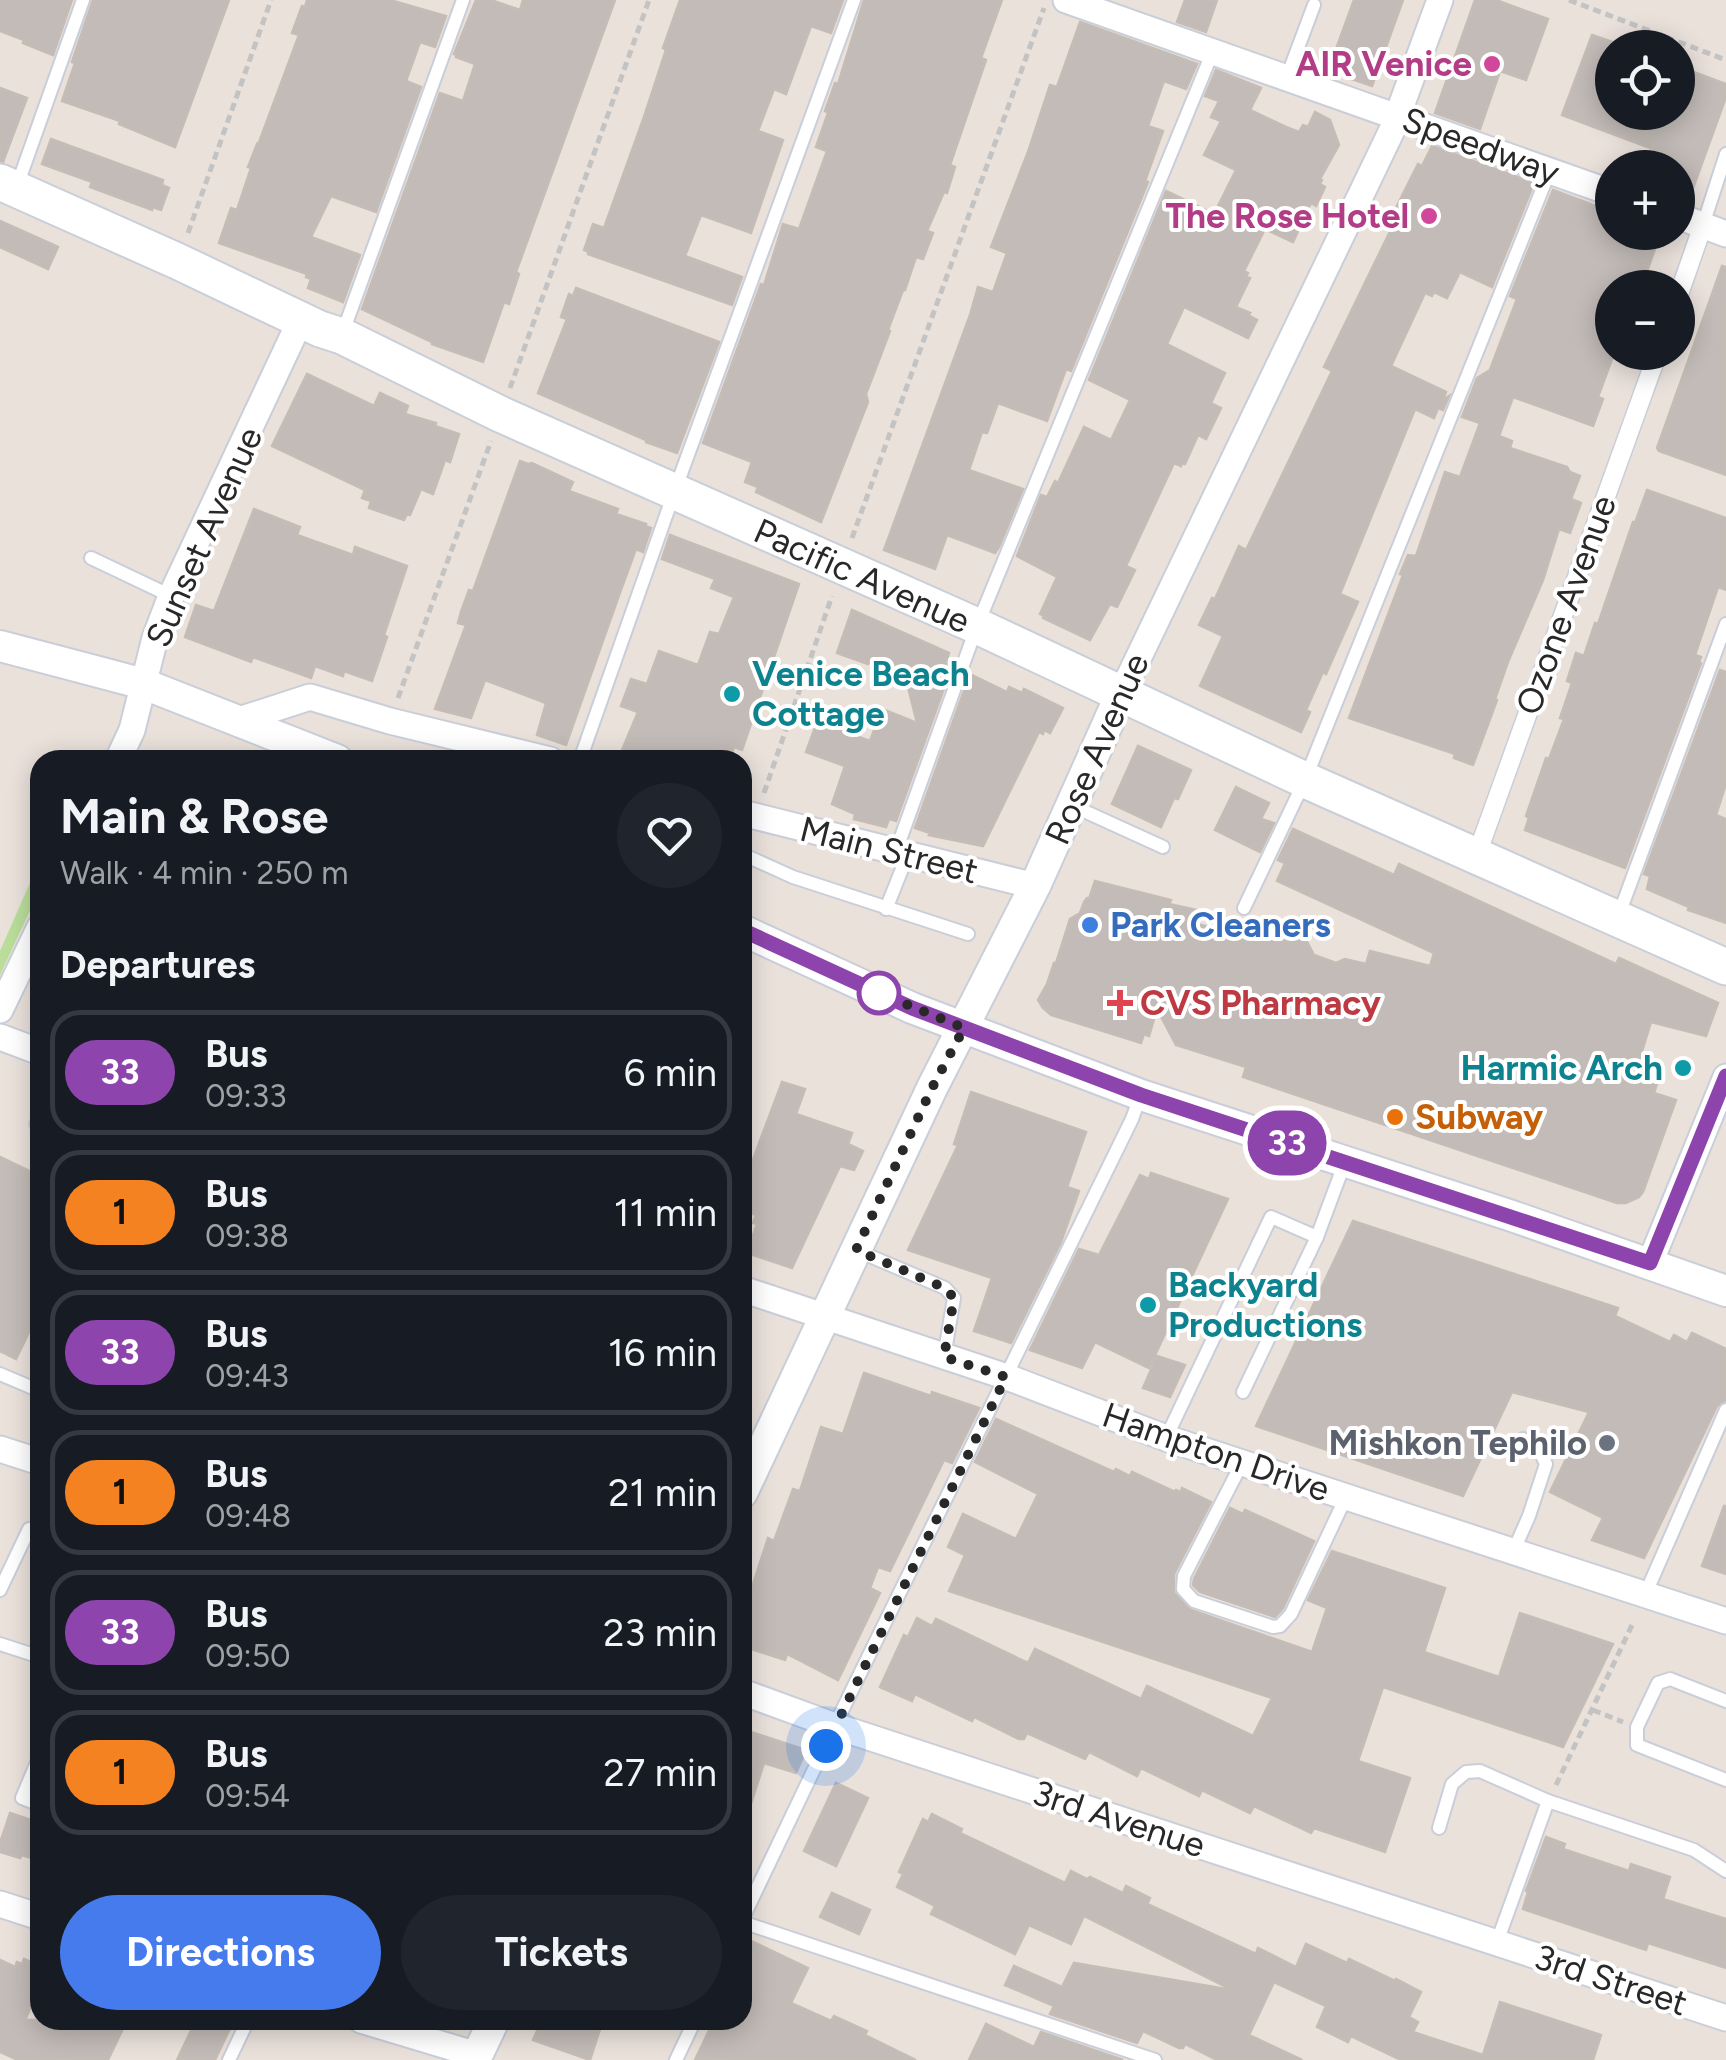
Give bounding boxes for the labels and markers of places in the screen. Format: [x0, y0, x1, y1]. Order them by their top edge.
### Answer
place label: AIR Venice [1295, 43, 1472, 85]
marker: AIR Venice [1481, 53, 1503, 75]
place label: The Rose Hotel [1166, 195, 1409, 237]
marker: The Rose Hotel [1418, 205, 1440, 227]
place label: Venice Beach Cottage [752, 653, 970, 735]
marker: Venice Beach Cottage [721, 683, 743, 705]
place label: Park Cleaners [1110, 904, 1331, 946]
marker: Park Cleaners [1079, 914, 1101, 936]
unlabelled marker [858, 972, 900, 1014]
place label: CVS Pharmacy [1140, 982, 1382, 1024]
marker: CVS Pharmacy [1109, 992, 1131, 1014]
place label: Harmic Arch [1460, 1047, 1663, 1089]
marker: Harmic Arch [1672, 1057, 1694, 1079]
place label: Subway [1415, 1096, 1544, 1138]
marker: Subway [1384, 1106, 1406, 1128]
place label: Backyard Productions [1168, 1264, 1362, 1346]
marker: Backyard Productions [1137, 1294, 1159, 1316]
place label: Mishkon Tephilo [1328, 1422, 1587, 1464]
marker: Mishkon Tephilo [1596, 1432, 1618, 1454]

